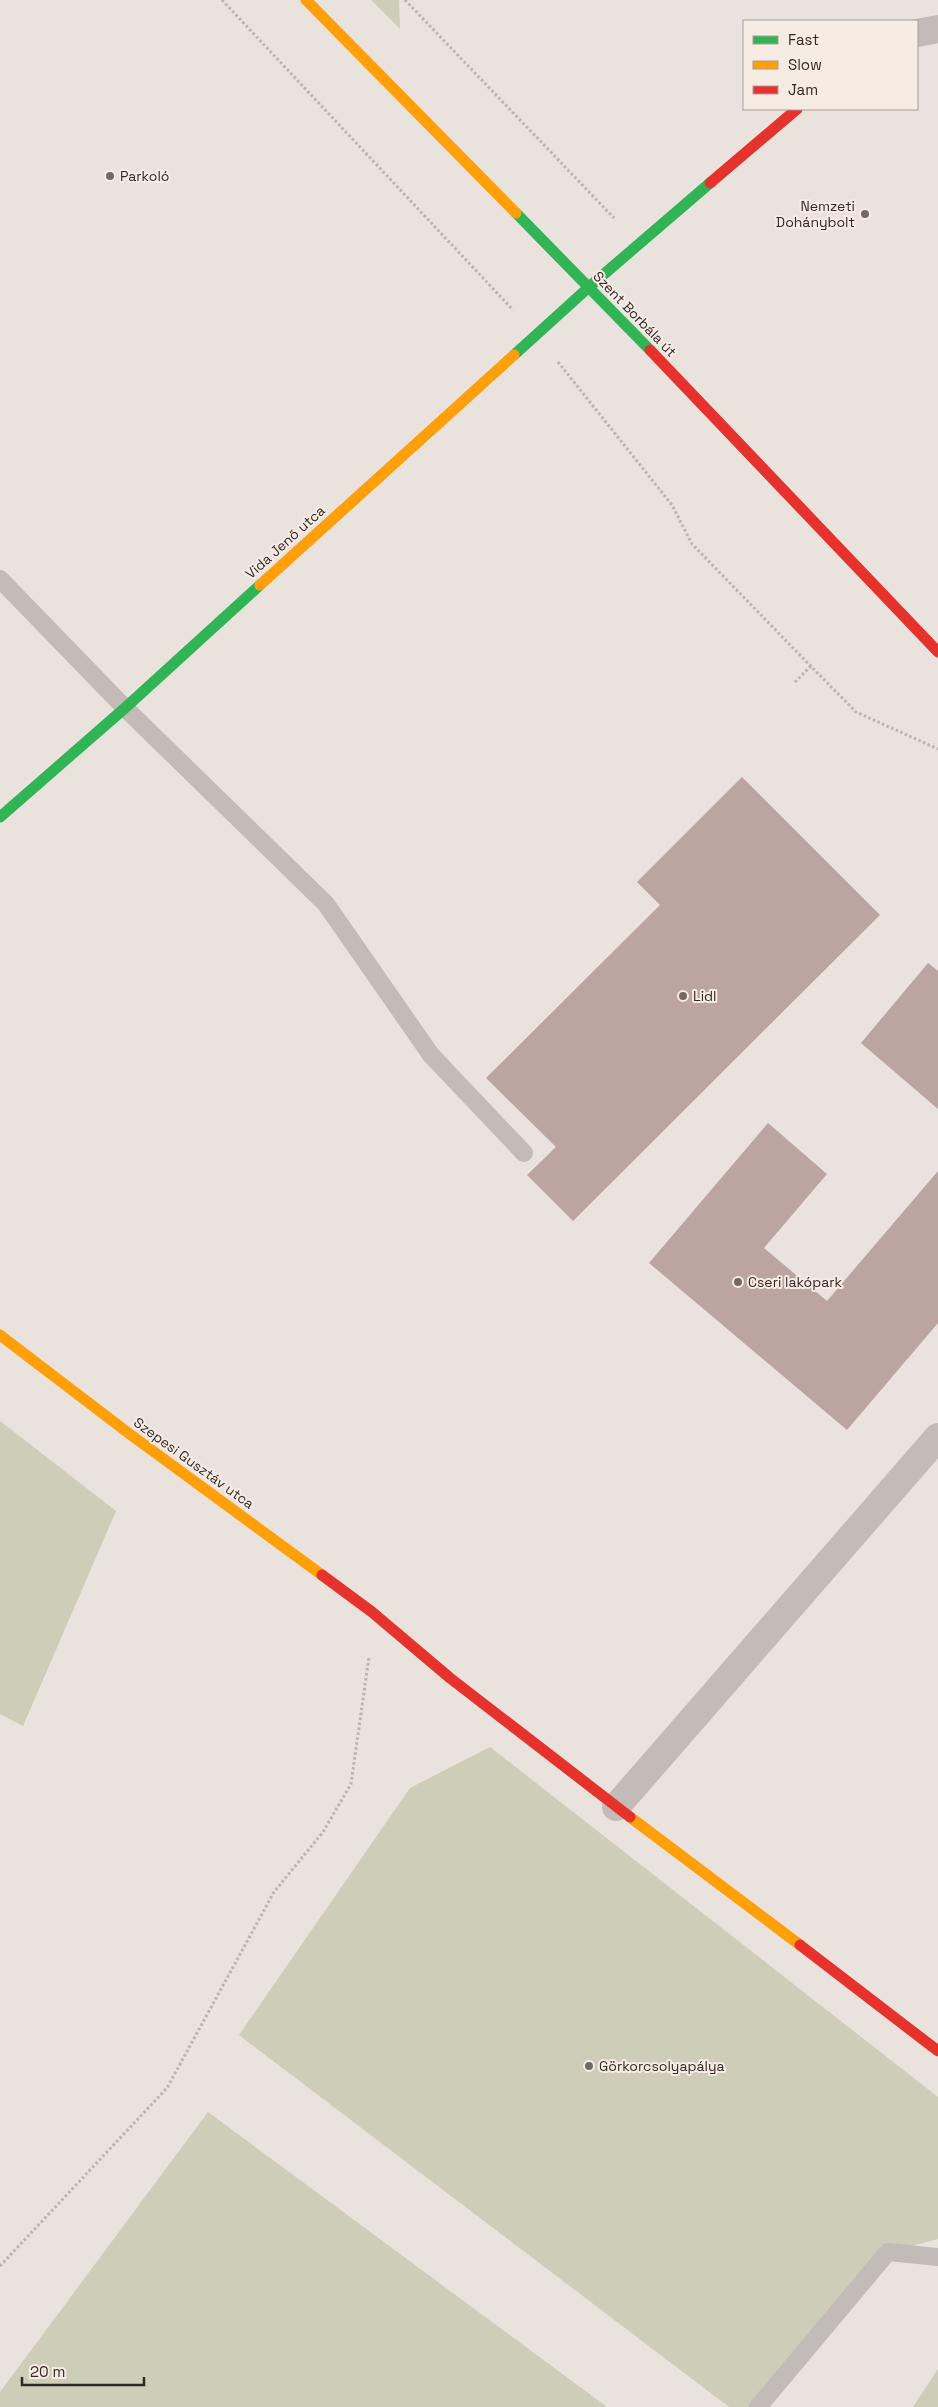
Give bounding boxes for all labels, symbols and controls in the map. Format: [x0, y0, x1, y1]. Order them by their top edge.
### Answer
legend [743, 20, 918, 110]
text: Fast [788, 30, 819, 49]
text: Slow [788, 55, 822, 74]
text: Jam [788, 80, 818, 99]
place label: Parkoló [120, 167, 169, 185]
marker: Parkoló [104, 170, 116, 182]
place label: Nemzeti Dohánybolt [776, 197, 855, 231]
marker: Nemzeti Dohánybolt [859, 208, 871, 220]
street label: Szent Borbála út [589, 267, 681, 361]
street label: Vida Jenő utca [241, 502, 329, 582]
place label: Lidl [693, 987, 717, 1005]
marker: Lidl [677, 990, 689, 1002]
place label: Cseri lakópark [748, 1273, 843, 1291]
marker: Cseri lakópark [732, 1276, 744, 1288]
street label: Szepesi Gusztáv utca [130, 1413, 258, 1513]
place label: Görkorcsolyapálya [599, 2057, 725, 2075]
marker: Görkorcsolyapálya [583, 2060, 595, 2072]
scale bar [22, 2354, 145, 2386]
text: 20 m [30, 2362, 65, 2381]

